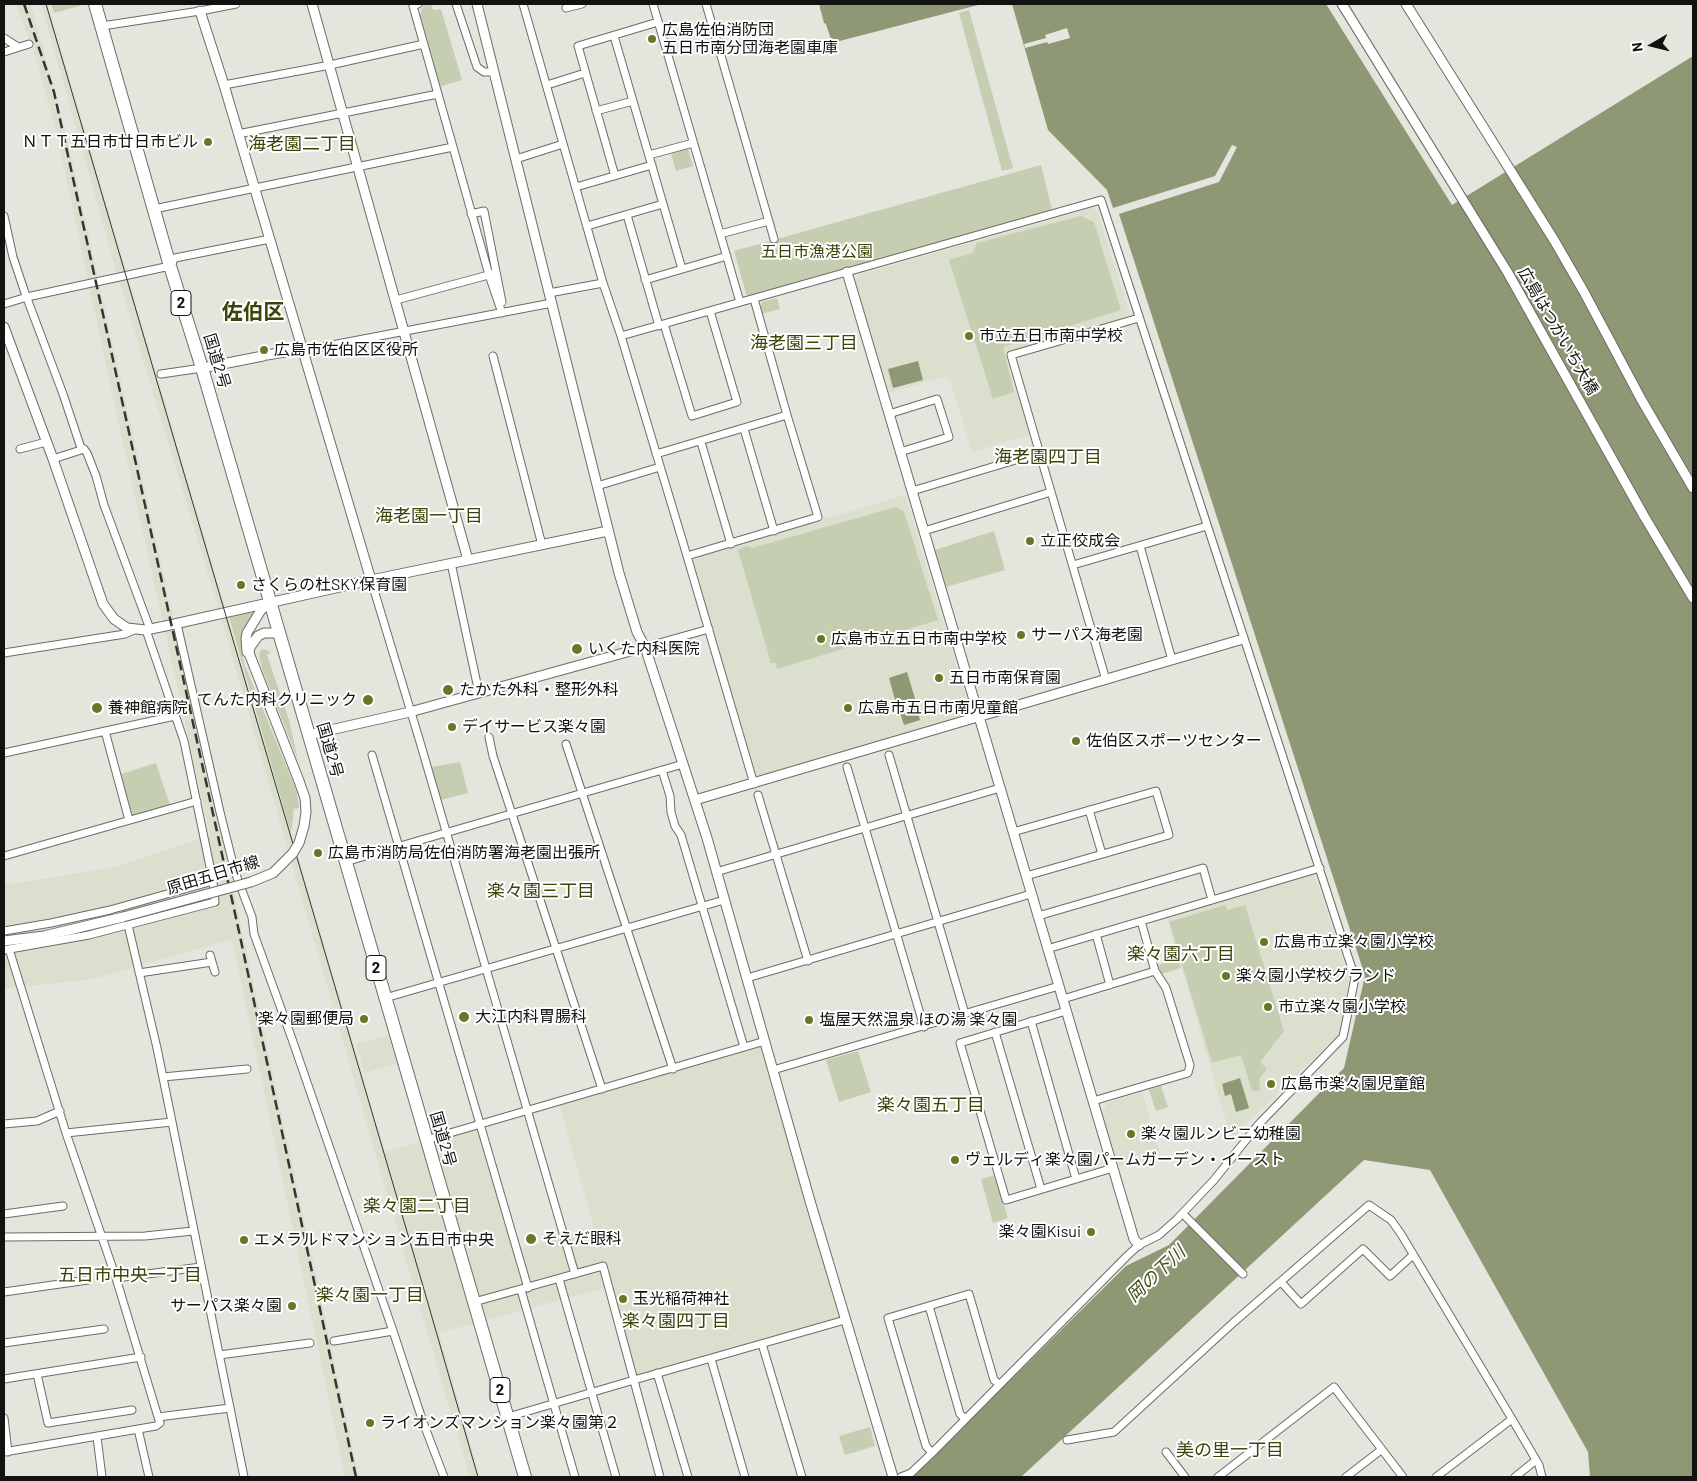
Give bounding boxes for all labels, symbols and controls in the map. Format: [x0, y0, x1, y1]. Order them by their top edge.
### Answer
place label: 広島佐伯消防団 五日市南分団海老園車庫 [662, 20, 838, 58]
north arrow [1627, 20, 1677, 70]
marker: 広島佐伯消防団 五日市南分団海老園車庫 [646, 33, 658, 45]
text: N [1628, 41, 1646, 53]
place label: ＮＴＴ五日市廿日市ビル [22, 132, 198, 152]
district label: 海老園二丁目 [248, 133, 356, 155]
marker: ＮＴＴ五日市廿日市ビル [202, 136, 214, 148]
park label: 五日市漁港公園 [761, 242, 873, 262]
street label: 広島はつかいち大橋 [1514, 264, 1602, 398]
road number: 2 [171, 290, 191, 316]
district label: 佐伯区 [222, 299, 284, 325]
place label: 市立五日市南中学校 [979, 326, 1123, 346]
marker: 市立五日市南中学校 [963, 330, 975, 342]
street label: 国道2号 [200, 331, 234, 391]
district label: 海老園三丁目 [750, 332, 858, 354]
place label: 広島市佐伯区区役所 [274, 340, 418, 360]
marker: 広島市佐伯区区役所 [258, 344, 270, 356]
district label: 海老園四丁目 [994, 446, 1102, 468]
district label: 海老園一丁目 [375, 505, 483, 527]
place label: 立正佼成会 [1040, 531, 1120, 551]
marker: 立正佼成会 [1024, 535, 1036, 547]
place label: さくらの杜SKY保育園 [251, 575, 407, 595]
marker: さくらの杜SKY保育園 [235, 579, 247, 591]
place label: サーパス海老園 [1031, 625, 1143, 645]
place label: 広島市立五日市南中学校 [831, 629, 1007, 649]
marker: サーパス海老園 [1015, 629, 1027, 641]
marker: 広島市立五日市南中学校 [815, 633, 827, 645]
place label: いくた内科医院 [588, 639, 700, 659]
marker: いくた内科医院 [570, 642, 584, 656]
place label: 五日市南保育園 [949, 668, 1061, 688]
marker: 五日市南保育園 [933, 672, 945, 684]
place label: たかた外科・整形外科 [459, 680, 619, 700]
marker: たかた外科・整形外科 [441, 683, 455, 697]
place label: てんた内科クリニック [197, 690, 357, 710]
marker: てんた内科クリニック [361, 693, 375, 707]
place label: 養神館病院 [108, 698, 188, 718]
place label: 広島市五日市南児童館 [858, 698, 1018, 718]
marker: 養神館病院 [90, 701, 104, 715]
marker: 広島市五日市南児童館 [842, 702, 854, 714]
place label: デイサービス楽々園 [462, 717, 606, 737]
street label: 国道2号 [313, 720, 347, 780]
marker: デイサービス楽々園 [446, 721, 458, 733]
place label: 佐伯区スポーツセンター [1086, 731, 1262, 751]
marker: 佐伯区スポーツセンター [1070, 735, 1082, 747]
place label: 広島市消防局佐伯消防署海老園出張所 [328, 843, 600, 863]
marker: 広島市消防局佐伯消防署海老園出張所 [312, 847, 324, 859]
street label: 原田五日市線 [164, 852, 262, 898]
district label: 楽々園三丁目 [487, 880, 595, 902]
place label: 広島市立楽々園小学校 [1274, 932, 1434, 952]
marker: 広島市立楽々園小学校 [1258, 936, 1270, 948]
district label: 楽々園六丁目 [1127, 943, 1235, 965]
road number: 2 [366, 956, 386, 980]
place label: 楽々園小学校グランド [1236, 966, 1396, 986]
marker: 楽々園小学校グランド [1220, 970, 1232, 982]
place label: 市立楽々園小学校 [1278, 997, 1406, 1017]
marker: 市立楽々園小学校 [1262, 1001, 1274, 1013]
place label: 大江内科胃腸科 [475, 1007, 587, 1027]
place label: 楽々園郵便局 [258, 1009, 354, 1029]
marker: 大江内科胃腸科 [457, 1010, 471, 1024]
place label: 塩屋天然温泉 ほの湯 楽々園 [819, 1010, 1017, 1030]
marker: 楽々園郵便局 [358, 1013, 370, 1025]
marker: 塩屋天然温泉 ほの湯 楽々園 [803, 1014, 815, 1026]
place label: 広島市楽々園児童館 [1281, 1074, 1425, 1094]
marker: 広島市楽々園児童館 [1265, 1078, 1277, 1090]
district label: 楽々園五丁目 [877, 1094, 985, 1116]
street label: 国道2号 [426, 1109, 460, 1169]
place label: 楽々園ルンビニ幼稚園 [1141, 1124, 1301, 1144]
marker: 楽々園ルンビニ幼稚園 [1125, 1128, 1137, 1140]
place label: ヴェルディ楽々園パームガーデン・イースト [965, 1150, 1285, 1170]
marker: ヴェルディ楽々園パームガーデン・イースト [949, 1154, 961, 1166]
district label: 楽々園二丁目 [363, 1195, 471, 1217]
place label: 楽々園Kisui [999, 1222, 1081, 1242]
marker: 楽々園Kisui [1085, 1226, 1097, 1238]
place label: そえだ眼科 [542, 1229, 622, 1249]
place label: エメラルドマンション五日市中央 [254, 1230, 494, 1250]
marker: そえだ眼科 [524, 1232, 538, 1246]
marker: エメラルドマンション五日市中央 [238, 1234, 250, 1246]
water label: 岡の下川 [1122, 1242, 1190, 1306]
district label: 五日市中央一丁目 [58, 1264, 202, 1286]
district label: 楽々園一丁目 [316, 1284, 424, 1306]
place label: 玉光稲荷神社 [633, 1289, 729, 1309]
marker: 玉光稲荷神社 [617, 1293, 629, 1305]
place label: サーパス楽々園 [170, 1296, 282, 1316]
marker: サーパス楽々園 [286, 1300, 298, 1312]
district label: 楽々園四丁目 [622, 1310, 730, 1332]
road number: 2 [490, 1378, 510, 1402]
place label: ライオンズマンション楽々園第２ [380, 1413, 620, 1433]
marker: ライオンズマンション楽々園第２ [364, 1417, 376, 1429]
district label: 美の里一丁目 [1176, 1439, 1284, 1461]

